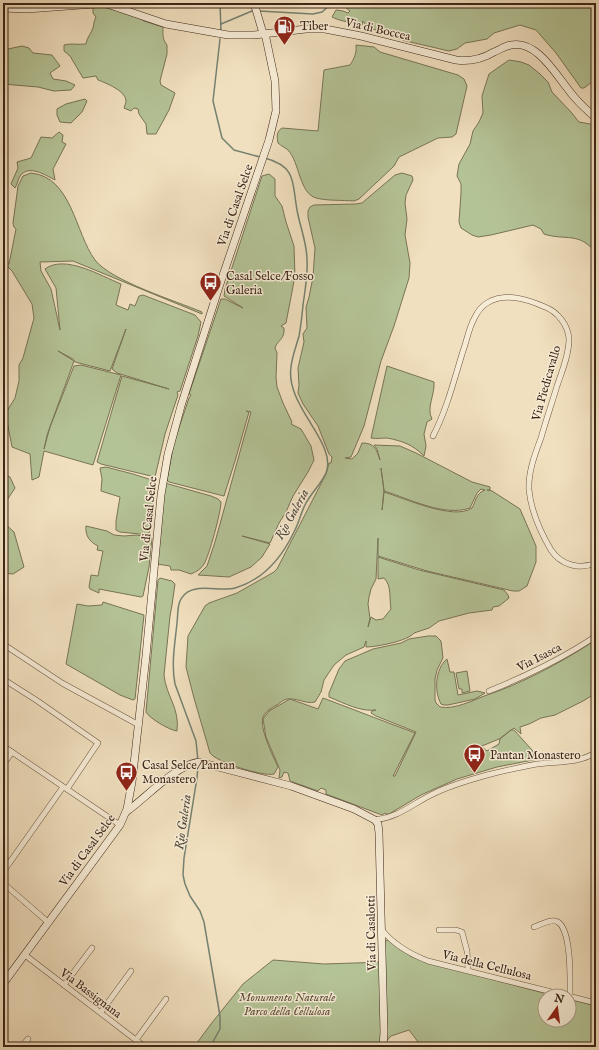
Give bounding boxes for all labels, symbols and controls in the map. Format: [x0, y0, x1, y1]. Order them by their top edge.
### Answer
fuel station icon: Tiber [272, 13, 298, 46]
street label: Via di Boccea [343, 14, 413, 44]
place label: Tiber [300, 19, 329, 34]
street label: Via di Casal Selce [214, 162, 257, 249]
place label: Casal Selce/Fosso Galeria [226, 269, 314, 298]
bus stop icon: Casal Selce/Fosso Galeria [197, 270, 223, 303]
street label: Via Piedicavallo [528, 343, 565, 423]
street label: Via di Casal Selce [136, 475, 160, 563]
water label: Rio Galeria [271, 486, 313, 543]
street label: Via Isasca [514, 640, 565, 675]
bus stop icon: Pantan Monastero [462, 742, 488, 775]
place label: Pantan Monastero [490, 748, 581, 763]
place label: Casal Selce/Pantan Monastero [142, 758, 235, 787]
bus stop icon: Casal Selce/Pantan Monastero [113, 759, 139, 792]
water label: Rio Galeria [171, 793, 196, 851]
street label: Via di Casal Selce [56, 811, 119, 890]
street label: Via di Casalotti [363, 895, 380, 972]
street label: Via della Cellulosa [440, 947, 534, 984]
street label: Via Bassignana [56, 965, 125, 1022]
north arrow [537, 988, 577, 1028]
park label: Monumento Naturale Parco della Cellulosa [239, 990, 335, 1019]
text: N [552, 991, 566, 1007]

